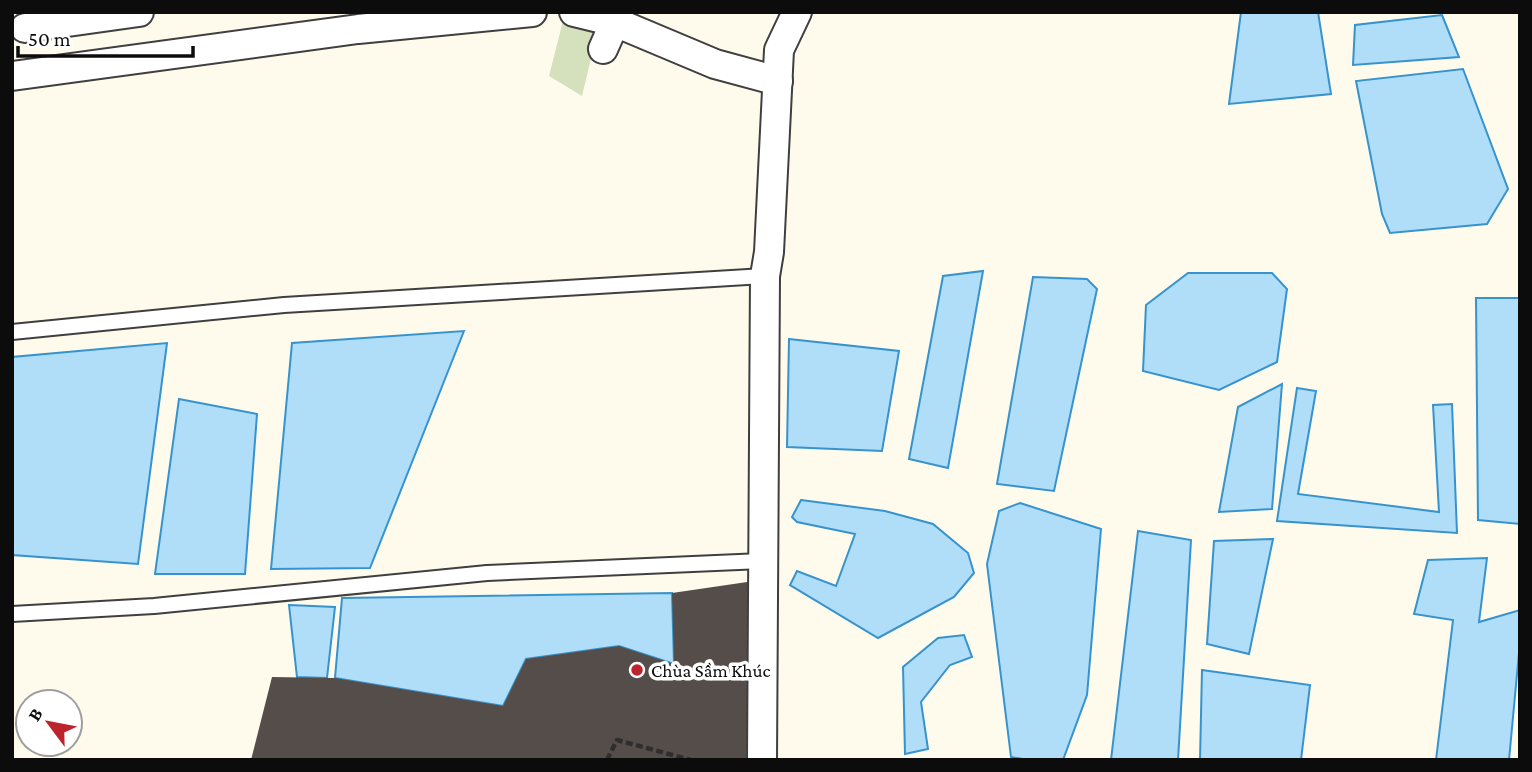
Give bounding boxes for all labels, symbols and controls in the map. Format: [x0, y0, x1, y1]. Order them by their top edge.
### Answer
scale bar [18, 14, 192, 58]
text: 50 m [28, 27, 71, 51]
place label: Chùa Sầm Khúc [651, 660, 771, 681]
marker: Chùa Sầm Khúc [629, 662, 645, 678]
north arrow [14, 688, 84, 758]
text: B [23, 704, 47, 725]

